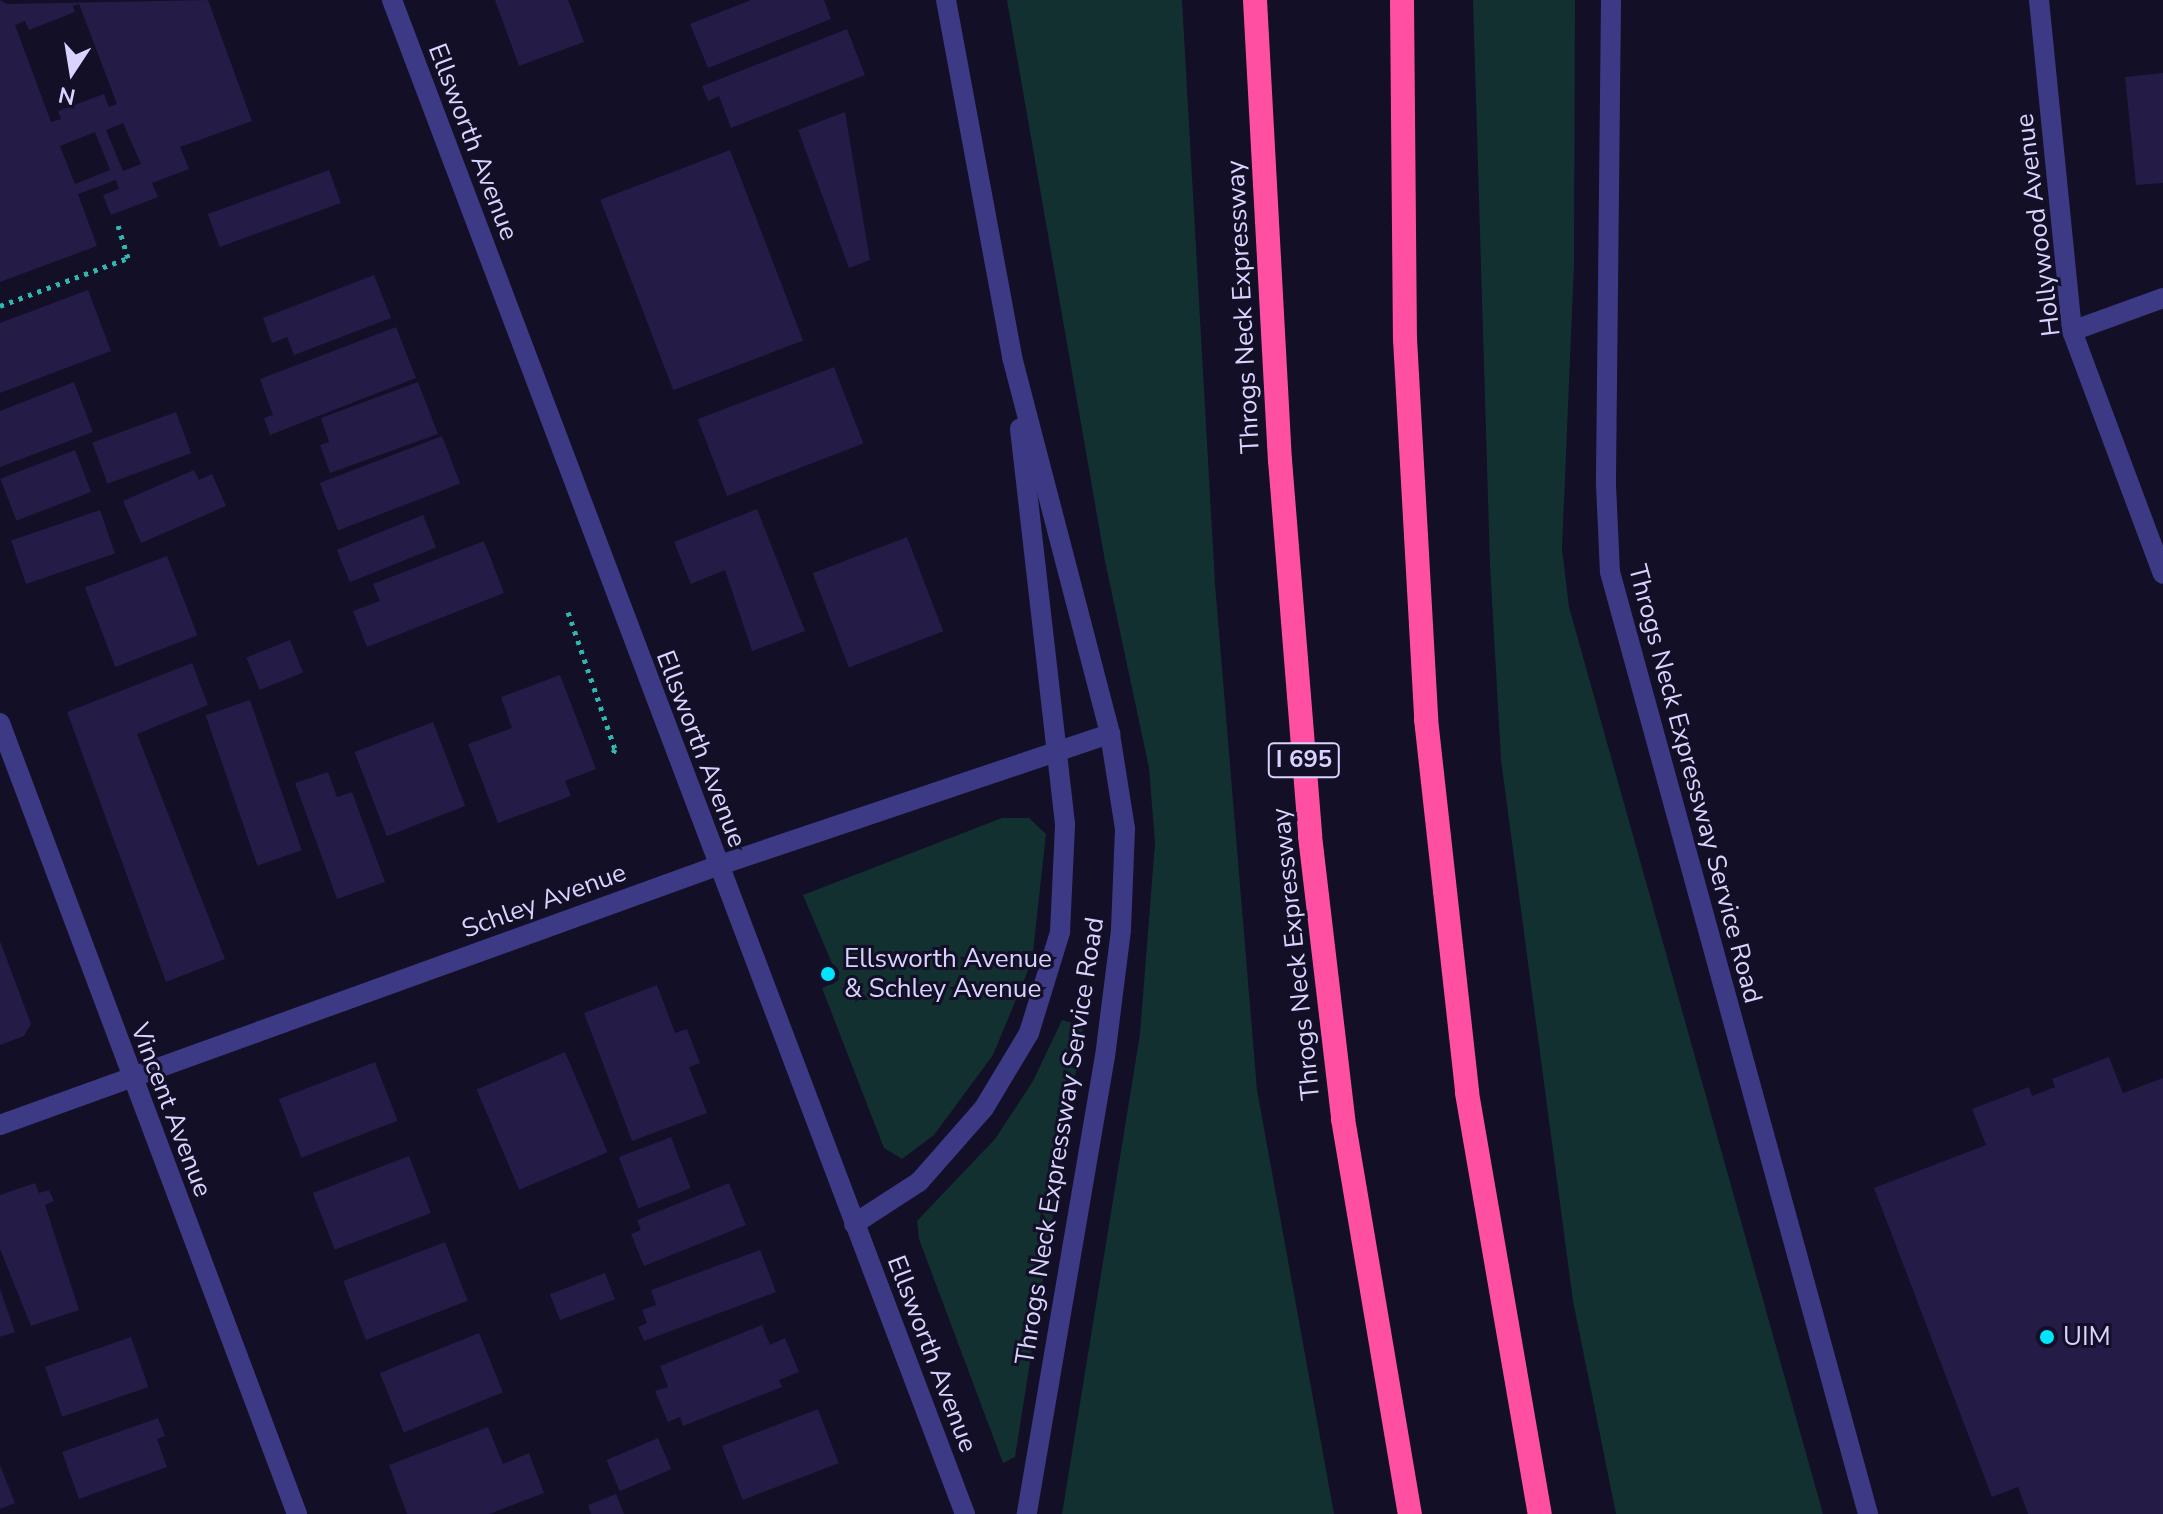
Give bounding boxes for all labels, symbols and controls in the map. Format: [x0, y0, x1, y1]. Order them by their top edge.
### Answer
north arrow [32, 32, 112, 112]
street label: Ellsworth Avenue [421, 39, 525, 245]
text: N [56, 79, 78, 112]
street label: Hollywood Avenue [2009, 112, 2067, 338]
street label: Throgs Neck Expressway [1220, 160, 1266, 454]
street label: Throgs Neck Expressway Service Road [1621, 561, 1769, 1007]
street label: Ellsworth Avenue [649, 646, 753, 852]
road number: I 695 [1266, 740, 1342, 780]
street label: Throgs Neck Expressway [1265, 806, 1327, 1102]
street label: Schley Avenue [458, 857, 630, 945]
street label: Throgs Neck Expressway Service Road [1009, 915, 1111, 1367]
place label: Ellsworth Avenue & Schley Avenue [844, 943, 1052, 1004]
marker: Ellsworth Avenue & Schley Avenue [819, 965, 837, 983]
street label: Vincent Avenue [124, 1019, 218, 1201]
street label: Ellsworth Avenue [880, 1251, 984, 1457]
place label: UIM [2063, 1321, 2111, 1353]
marker: UIM [2038, 1328, 2056, 1346]

